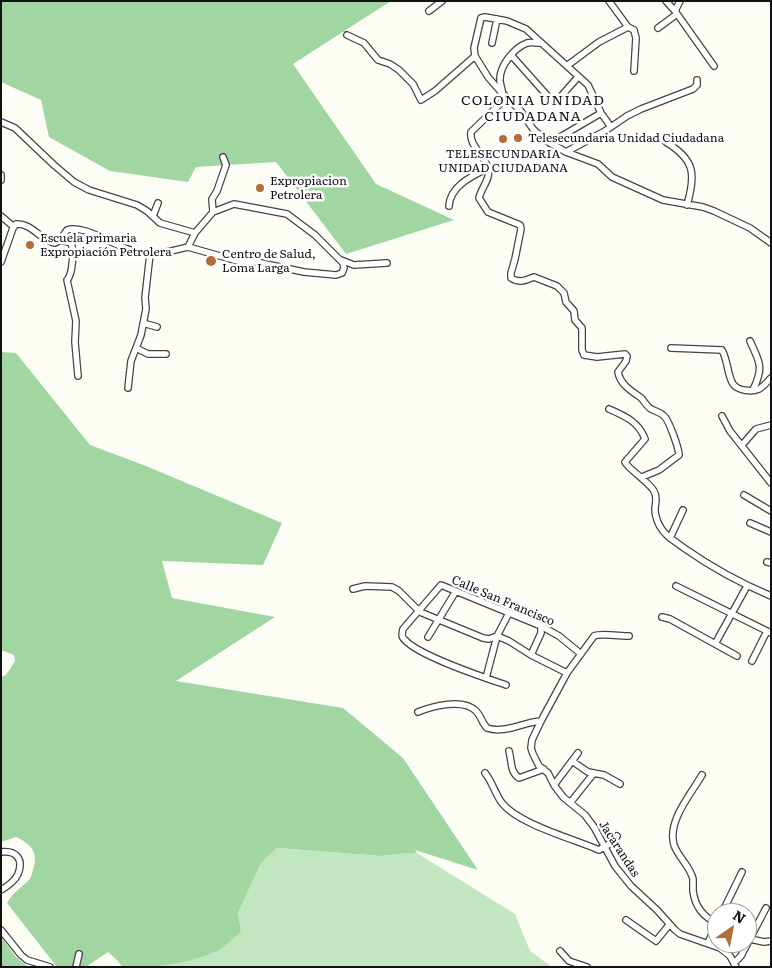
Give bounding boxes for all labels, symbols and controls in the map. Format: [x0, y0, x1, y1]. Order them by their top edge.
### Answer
district label: COLONIA UNIDAD CIUDADANA [459, 93, 607, 125]
place label: Telesecundaria Unidad Ciudadana [528, 131, 724, 145]
marker: Telesecundaria Unidad Ciudadana [512, 132, 524, 144]
marker: TELESECUNDARIA UNIDAD CIUDADANA [497, 133, 509, 145]
place label: TELESECUNDARIA UNIDAD CIUDADANA [438, 147, 568, 175]
place label: Expropiacion Petrolera [270, 174, 347, 202]
marker: Expropiacion Petrolera [254, 182, 266, 194]
place label: Escuela primaria Expropiación Petrolera [40, 231, 172, 259]
marker: Escuela primaria Expropiación Petrolera [24, 239, 36, 251]
place label: Centro de Salud, Loma Larga [222, 247, 316, 275]
marker: Centro de Salud, Loma Larga [204, 254, 218, 268]
street label: Calle San Francisco [449, 573, 557, 629]
street label: Jacarandas [596, 818, 642, 880]
north arrow [707, 903, 757, 953]
text: N [729, 905, 750, 928]

